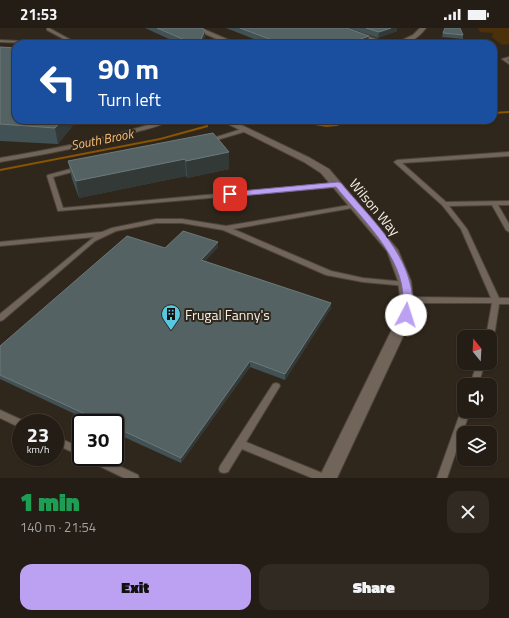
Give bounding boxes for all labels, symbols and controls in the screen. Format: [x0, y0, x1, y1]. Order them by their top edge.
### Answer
text: 21:53 [20, 3, 57, 26]
text: 90 m [98, 47, 159, 90]
icon: left [32, 56, 84, 108]
text: Turn left [98, 86, 161, 113]
water label: South Brook [69, 123, 137, 155]
street label: Wilson Way [345, 174, 405, 240]
pin [213, 177, 247, 211]
icon: arrive [219, 183, 241, 205]
position arrow [385, 294, 427, 336]
building icon: Frugal Fanny's [160, 303, 182, 331]
place label: Frugal Fanny's [185, 304, 270, 325]
north arrow [457, 330, 497, 370]
map controls [457, 330, 497, 466]
button: sound [457, 378, 497, 418]
speed limit sign: 30 [72, 414, 124, 466]
text: 23 [27, 419, 49, 450]
button: layers [457, 426, 497, 466]
text: km/h [27, 442, 49, 457]
text: 1 min [20, 484, 80, 520]
button: close [447, 491, 489, 533]
text: 140 m · 21:54 [20, 517, 96, 537]
button: Exit [20, 564, 251, 610]
button: Share [259, 564, 489, 610]

